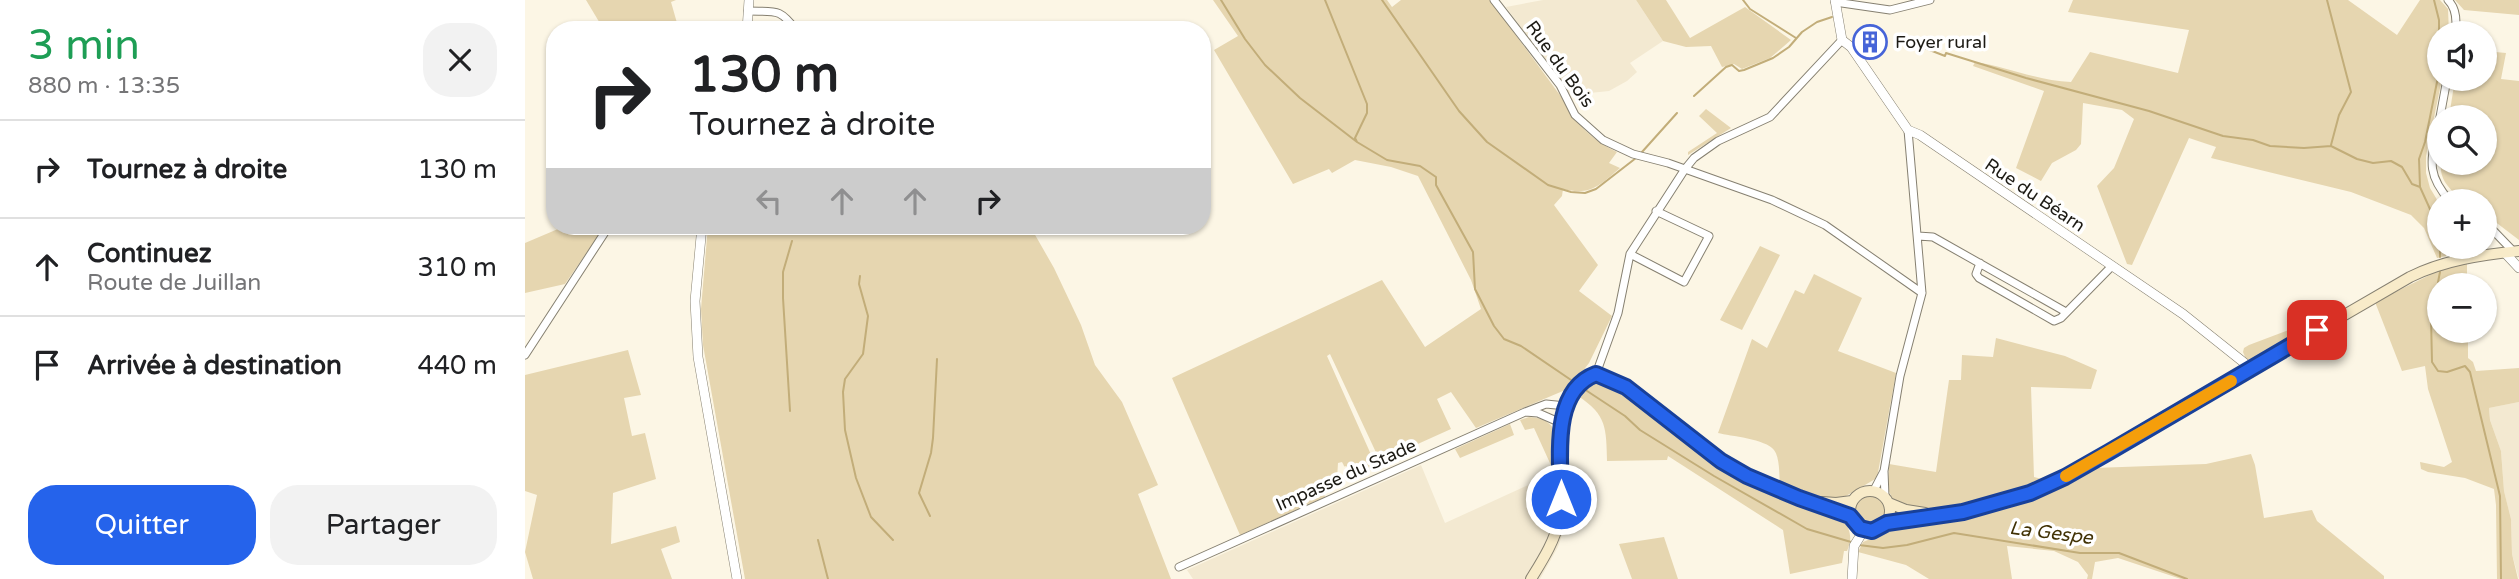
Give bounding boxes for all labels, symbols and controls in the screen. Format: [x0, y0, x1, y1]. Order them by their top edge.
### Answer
street label: Rue du Bois [1521, 16, 1599, 112]
text: 3 min [28, 20, 140, 71]
map controls [2427, 21, 2497, 343]
button: sound [2427, 21, 2497, 91]
button: close [423, 23, 497, 97]
building icon: Foyer rural [1851, 23, 1889, 61]
place label: Foyer rural [1895, 31, 1987, 53]
text: 130 m [689, 46, 839, 105]
icon: right [574, 49, 665, 140]
text: 880 m · 13:35 [28, 72, 180, 100]
button: search [2427, 105, 2497, 175]
text: Tournez à droite [689, 106, 935, 144]
icon: right [28, 150, 66, 188]
street label: Rue du Béarn [1981, 153, 2089, 237]
text: Tournez à droite [87, 154, 287, 185]
text: 130 m [417, 154, 497, 185]
icon: left [750, 182, 788, 220]
icon: ahead [823, 182, 861, 220]
icon: ahead [896, 182, 934, 220]
icon: right [969, 182, 1007, 220]
button: + [2427, 189, 2497, 259]
text: Continuez [87, 238, 212, 269]
icon: ahead [28, 248, 66, 286]
text: 310 m [417, 252, 497, 283]
text: Route de Juillan [87, 269, 261, 297]
button: − [2427, 273, 2497, 343]
pin [2287, 300, 2347, 360]
icon: arrive [2298, 311, 2336, 349]
icon: arrive [28, 346, 66, 384]
text: Arrivée à destination [87, 350, 342, 381]
text: 440 m [417, 350, 497, 381]
street label: Impasse du Stade [1272, 434, 1420, 516]
position arrow [1524, 462, 1598, 536]
button: Quitter [28, 485, 256, 565]
button: Partager [270, 485, 497, 565]
water label: La Gespe [2008, 517, 2095, 549]

